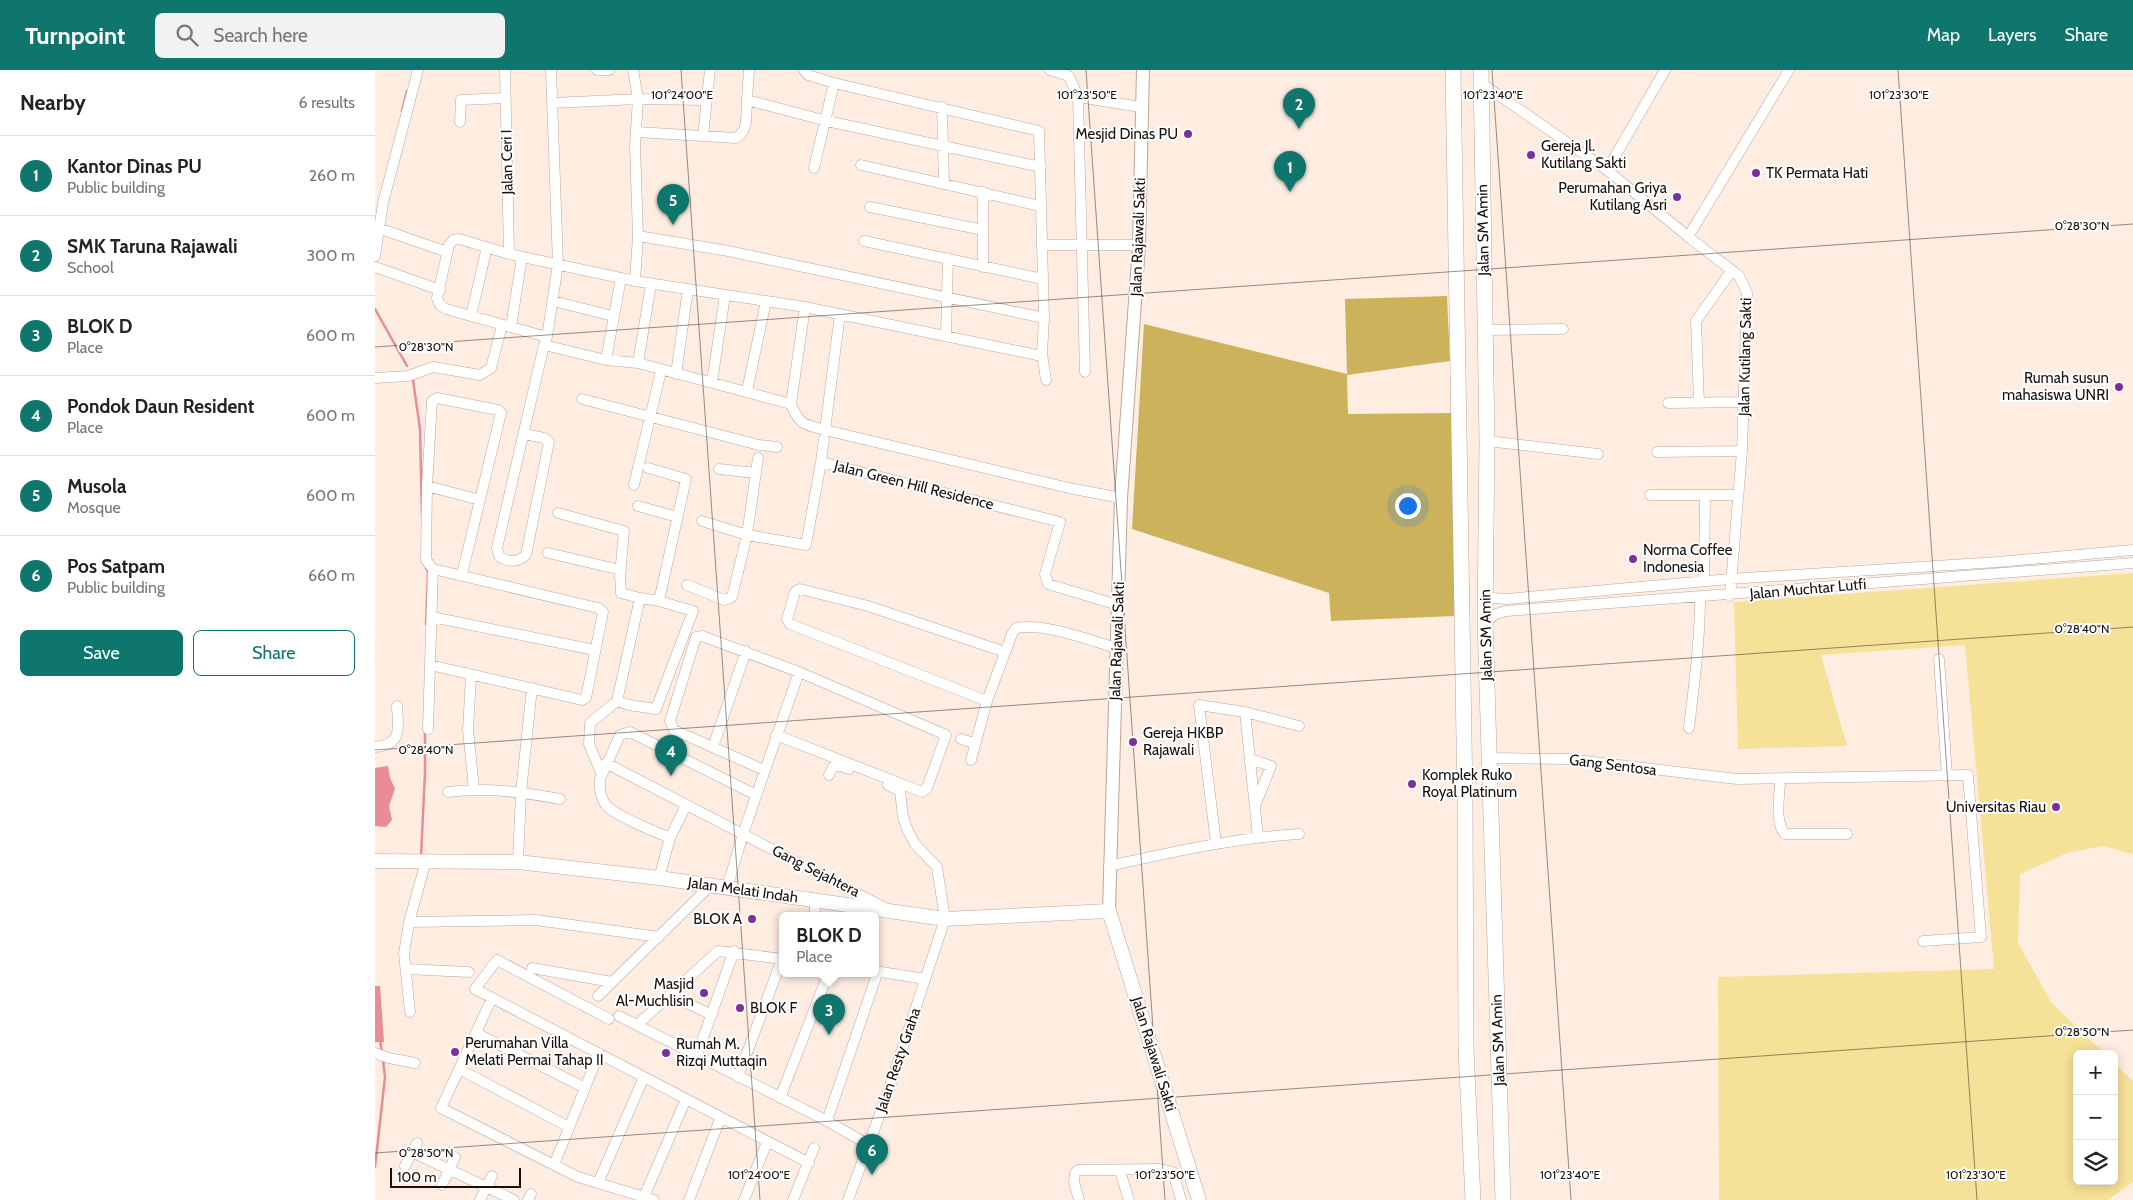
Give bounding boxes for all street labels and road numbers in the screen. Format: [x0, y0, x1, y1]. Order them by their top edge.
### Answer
street label: Jalan Ceri I [497, 129, 517, 196]
street label: Jalan Rajawali Sakti [1127, 177, 1149, 298]
street label: Jalan SM Amin [1473, 184, 1493, 277]
street label: Jalan Kutilang Sakti [1735, 298, 1755, 417]
street label: Jalan Green Hill Residence [831, 456, 996, 514]
street label: Jalan Muchtar Lutfi [1748, 575, 1867, 603]
street label: Jalan Rajawali Sakti [1106, 581, 1128, 702]
street label: Jalan SM Amin [1476, 589, 1496, 682]
street label: Gang Sentosa [1568, 751, 1658, 779]
street label: Gang Sejahtera [769, 841, 863, 901]
street label: Jalan Melati Indah [686, 873, 799, 907]
street label: Jalan Rajawali Sakti [1128, 994, 1180, 1113]
street label: Jalan SM Amin [1487, 994, 1509, 1087]
street label: Jalan Resty Graha [871, 1005, 925, 1115]

